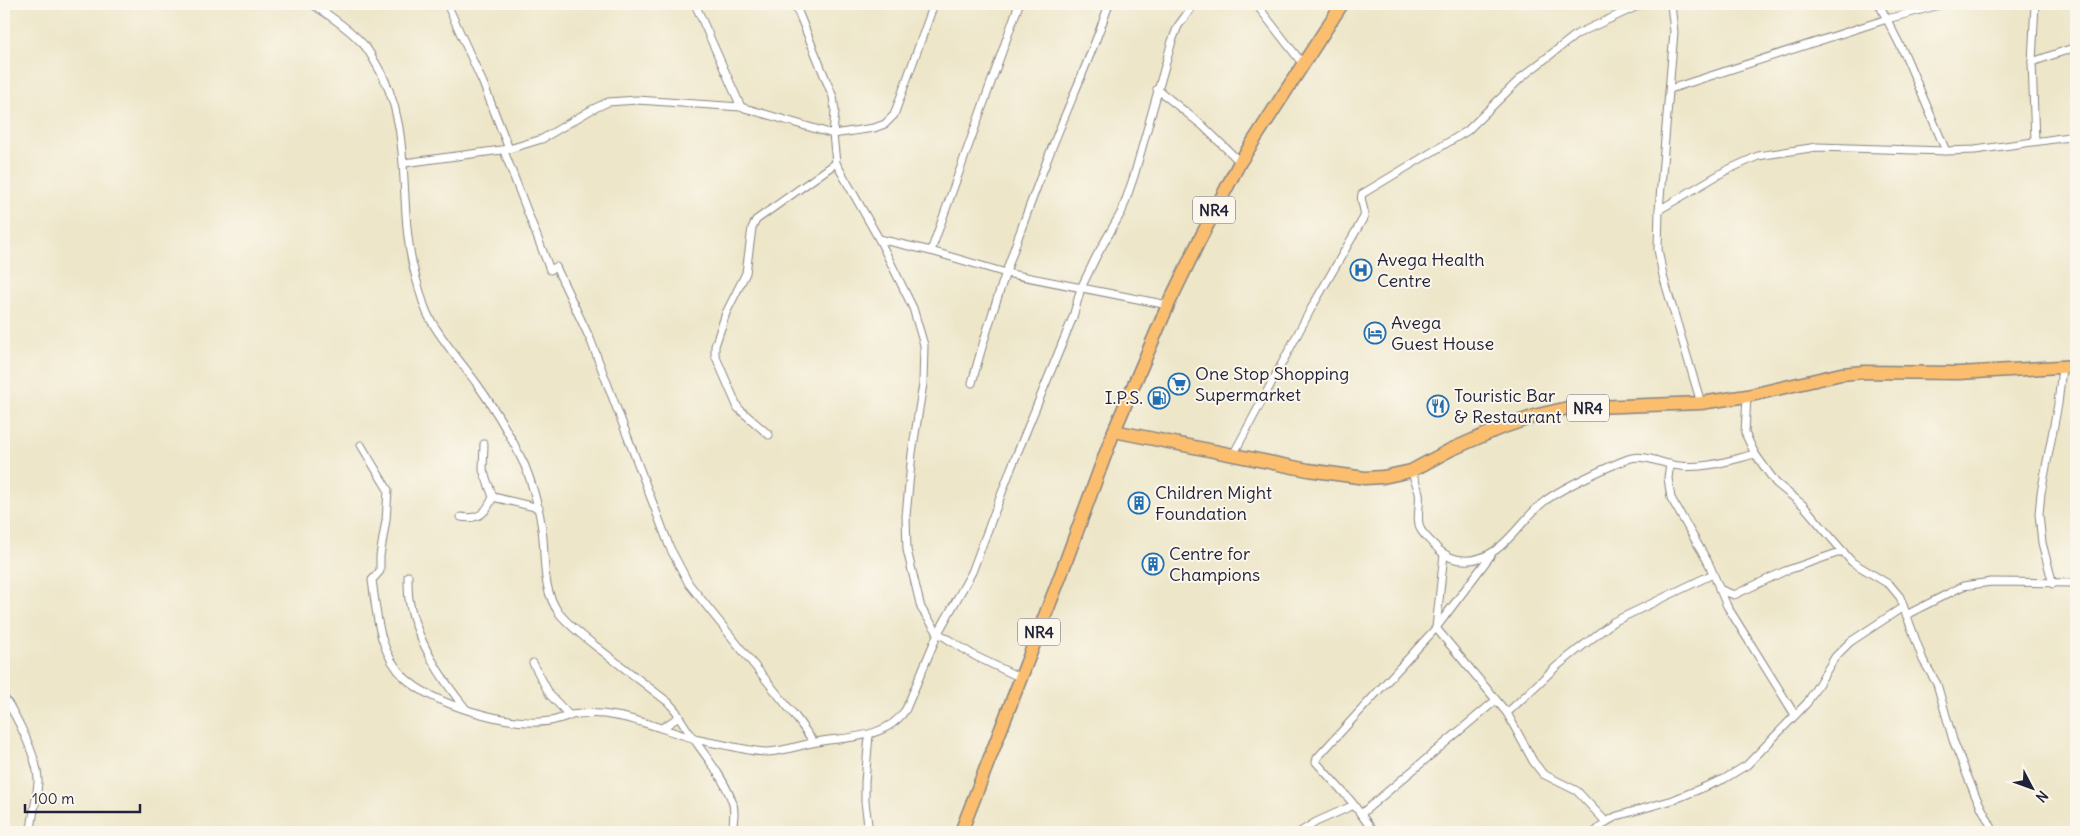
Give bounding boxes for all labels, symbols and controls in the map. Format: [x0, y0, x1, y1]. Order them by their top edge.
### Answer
road number: NR4 [1193, 196, 1235, 224]
place label: Avega Health Centre [1377, 248, 1485, 292]
hospital icon: Avega Health Centre [1349, 258, 1373, 282]
place label: Avega Guest House [1391, 311, 1494, 355]
hotel icon: Avega Guest House [1363, 321, 1387, 345]
place label: One Stop Shopping Supermarket [1195, 362, 1349, 406]
supermarket icon: One Stop Shopping Supermarket [1167, 372, 1191, 396]
place label: Touristic Bar & Restaurant [1454, 384, 1562, 428]
place label: I.P.S. [1105, 386, 1143, 409]
fuel station icon: I.P.S. [1147, 386, 1171, 410]
restaurant icon: Touristic Bar & Restaurant [1426, 394, 1450, 418]
road number: NR4 [1567, 394, 1609, 422]
place label: Children Might Foundation [1155, 481, 1272, 525]
building icon: Children Might Foundation [1127, 491, 1151, 515]
place label: Centre for Champions [1169, 542, 1260, 586]
building icon: Centre for Champions [1141, 552, 1165, 576]
road number: NR4 [1018, 618, 1060, 646]
north arrow [2008, 764, 2058, 814]
scale bar [25, 781, 140, 813]
text: N [2032, 787, 2052, 806]
text: 100 m [32, 789, 74, 808]

